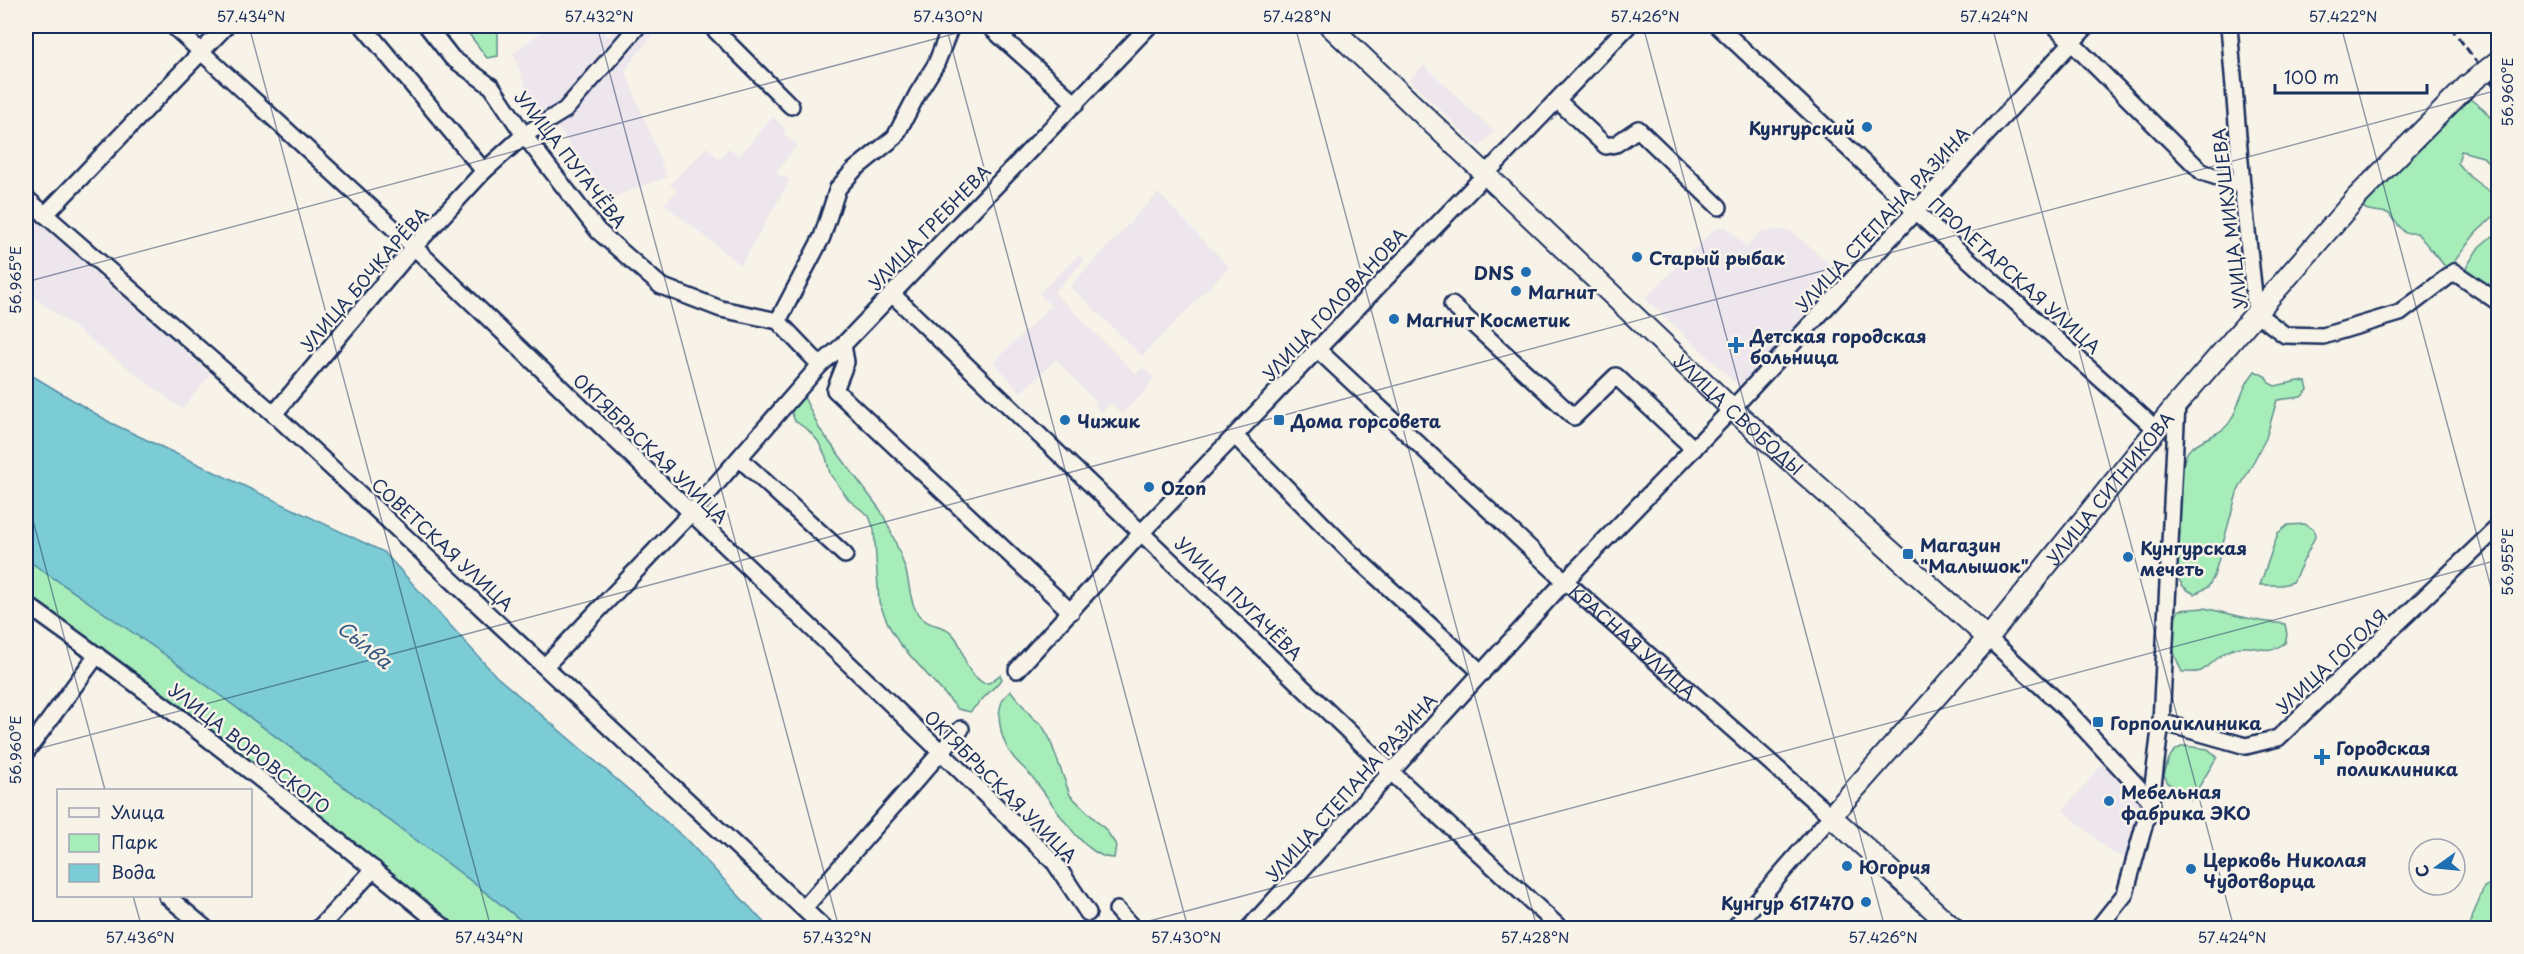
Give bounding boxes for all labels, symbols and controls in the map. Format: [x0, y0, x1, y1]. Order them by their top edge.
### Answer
text: 57.434°N [216, 4, 286, 27]
text: 57.432°N [564, 4, 634, 27]
text: 57.430°N [913, 4, 983, 27]
text: 57.428°N [1262, 4, 1332, 27]
text: 57.426°N [1610, 4, 1680, 27]
text: 57.424°N [1959, 4, 2029, 27]
text: 57.422°N [2308, 4, 2378, 27]
scale bar [2275, 57, 2426, 95]
text: 56.960°E [2495, 57, 2518, 127]
text: 100 m [2284, 63, 2339, 90]
street label: УЛИЦА ПУГАЧЁВА [509, 85, 633, 233]
place label: Кунгурский [1748, 114, 1855, 141]
street label: УЛИЦА СТЕПАНА РАЗИНА [1789, 120, 1976, 318]
marker: Кунгурский [1860, 120, 1874, 134]
street label: УЛИЦА МИКУШЕВА [2204, 127, 2254, 311]
street label: УЛИЦА ГРЕБНЕВА [862, 158, 996, 296]
street label: ПРОЛЕТАРСКАЯ УЛИЦА [1923, 190, 2107, 360]
street label: УЛИЦА БОЧКАРЁВА [294, 201, 434, 357]
street label: УЛИЦА ГОЛОВАНОВА [1256, 221, 1412, 387]
place label: Старый рыбак [1649, 244, 1785, 271]
text: 56.965°E [3, 246, 26, 314]
marker: Старый рыбак [1630, 250, 1644, 264]
place label: DNS [1474, 259, 1514, 286]
marker: DNS [1519, 265, 1533, 279]
place label: Магнит [1528, 278, 1597, 305]
marker: Магнит [1509, 284, 1523, 298]
place label: Магнит Косметик [1406, 306, 1571, 333]
marker: Магнит Косметик [1387, 312, 1401, 326]
place label: Детская городская больница [1749, 322, 1927, 370]
marker: Детская городская больница [1727, 336, 1745, 354]
street label: УЛИЦА СВОБОДЫ [1668, 347, 1810, 481]
street label: ОКТЯБРЬСКАЯ УЛИЦА [567, 367, 735, 530]
street label: УЛИЦА СИТНИКОВА [2039, 405, 2180, 570]
place label: Чижик [1077, 407, 1140, 434]
place label: Дома горсовета [1290, 407, 1442, 434]
marker: Чижик [1058, 413, 1072, 427]
marker: Дома горсовета [1272, 413, 1286, 427]
street label: СОВЕТСКАЯ УЛИЦА [366, 471, 520, 617]
place label: Ozon [1161, 474, 1206, 501]
marker: Ozon [1142, 480, 1156, 494]
text: 56.955°E [2495, 528, 2518, 596]
street label: УЛИЦА ПУГАЧЁВА [1169, 530, 1309, 666]
place label: Магазин "Малышок" [1920, 531, 2029, 579]
place label: Кунгурская мечеть [2140, 534, 2247, 582]
marker: Магазин "Малышок" [1901, 547, 1915, 561]
marker: Кунгурская мечеть [2121, 550, 2135, 564]
street label: КРАСНАЯ УЛИЦА [1563, 577, 1703, 705]
street label: УЛИЦА ГОГОЛЯ [2269, 602, 2393, 720]
water label: Сы́лва [331, 613, 399, 676]
street label: УЛИЦА ВОРОВСКОГО [163, 676, 337, 820]
street label: УЛИЦА СТЕПАНА РАЗИНА [1259, 687, 1443, 887]
street label: ОКТЯБРЬСКАЯ УЛИЦА [918, 703, 1084, 869]
place label: Горполиклиника [2110, 709, 2262, 736]
text: 56.960°E [3, 715, 26, 785]
marker: Горполиклиника [2091, 715, 2105, 729]
place label: Городская поликлиника [2336, 734, 2459, 782]
marker: Городская поликлиника [2313, 748, 2331, 766]
place label: Мебельная фабрика ЭКО [2121, 778, 2251, 826]
legend [57, 789, 252, 897]
marker: Мебельная фабрика ЭКО [2102, 794, 2116, 808]
text: Улица [111, 798, 165, 825]
text: Парк [111, 828, 158, 855]
north arrow [2407, 837, 2467, 897]
place label: Церковь Николая Чудотворца [2203, 846, 2367, 894]
place label: Югория [1859, 853, 1931, 880]
text: Вода [111, 858, 156, 885]
marker: Югория [1840, 859, 1854, 873]
marker: Церковь Николая Чудотворца [2184, 862, 2198, 876]
text: С [2408, 862, 2435, 880]
place label: Кунгур 617470 [1721, 889, 1854, 916]
marker: Кунгур 617470 [1859, 895, 1873, 909]
text: 57.436°N [105, 925, 175, 948]
text: 57.434°N [454, 925, 524, 948]
text: 57.432°N [802, 925, 872, 948]
text: 57.430°N [1151, 925, 1221, 948]
text: 57.428°N [1500, 925, 1570, 948]
text: 57.426°N [1848, 925, 1918, 948]
text: 57.424°N [2197, 925, 2267, 948]

